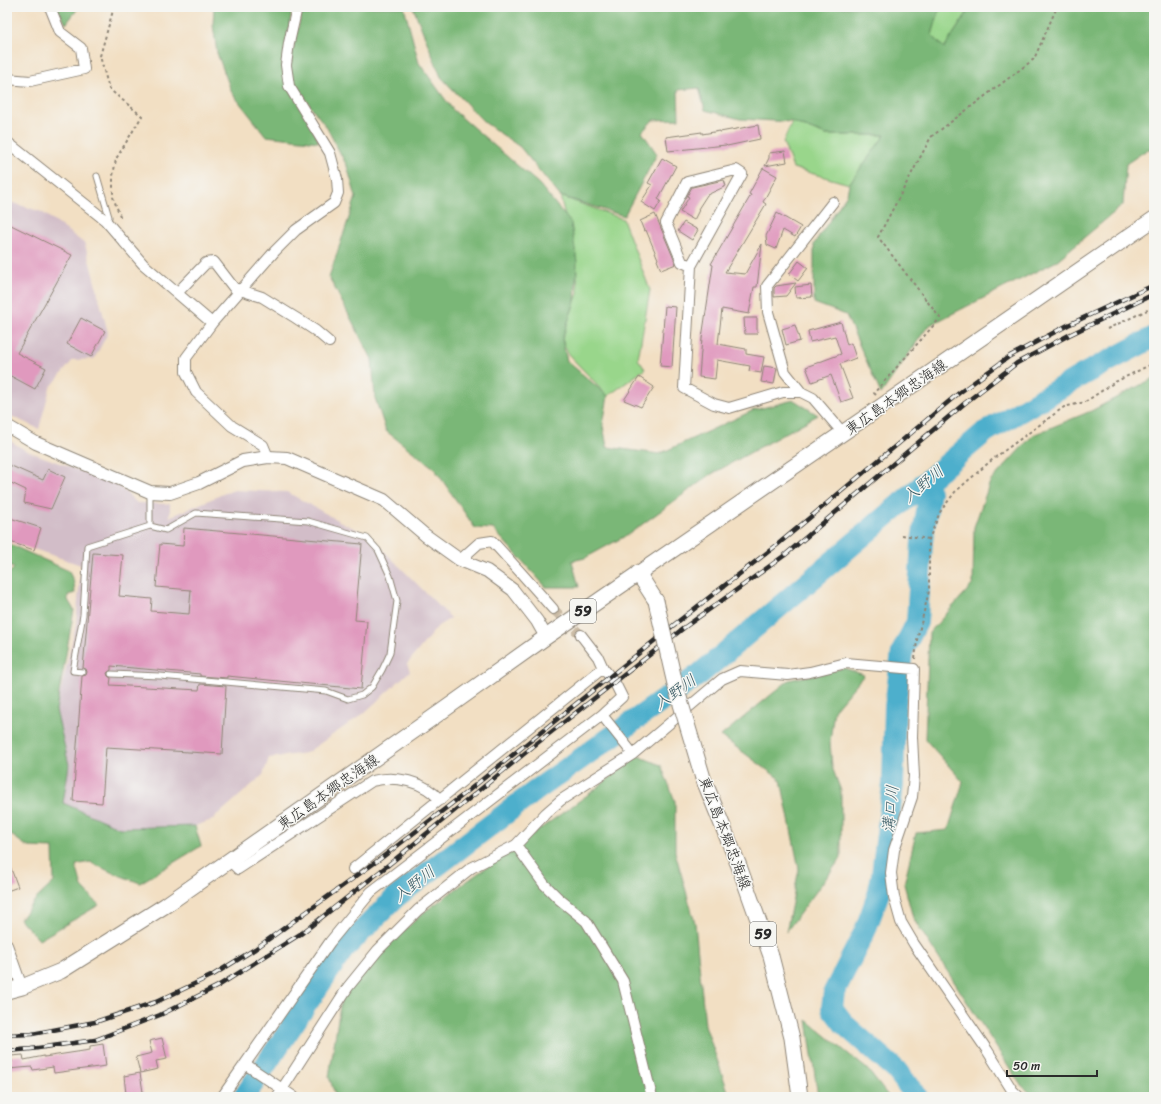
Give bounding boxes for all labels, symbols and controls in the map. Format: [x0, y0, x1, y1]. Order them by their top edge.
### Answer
street label: 東広島本郷忠海線 [839, 352, 953, 442]
water label: 入野川 [895, 457, 951, 511]
road number: 59 [570, 599, 596, 623]
water label: 入野川 [647, 666, 703, 718]
street label: 東広島本郷忠海線 [271, 747, 385, 837]
street label: 東広島本郷忠海線 [691, 772, 759, 894]
water label: 溝口川 [873, 784, 907, 834]
water label: 入野川 [386, 858, 442, 910]
road number: 59 [750, 922, 776, 946]
scale bar [1007, 1052, 1097, 1078]
text: 50 m [1013, 1055, 1040, 1077]

